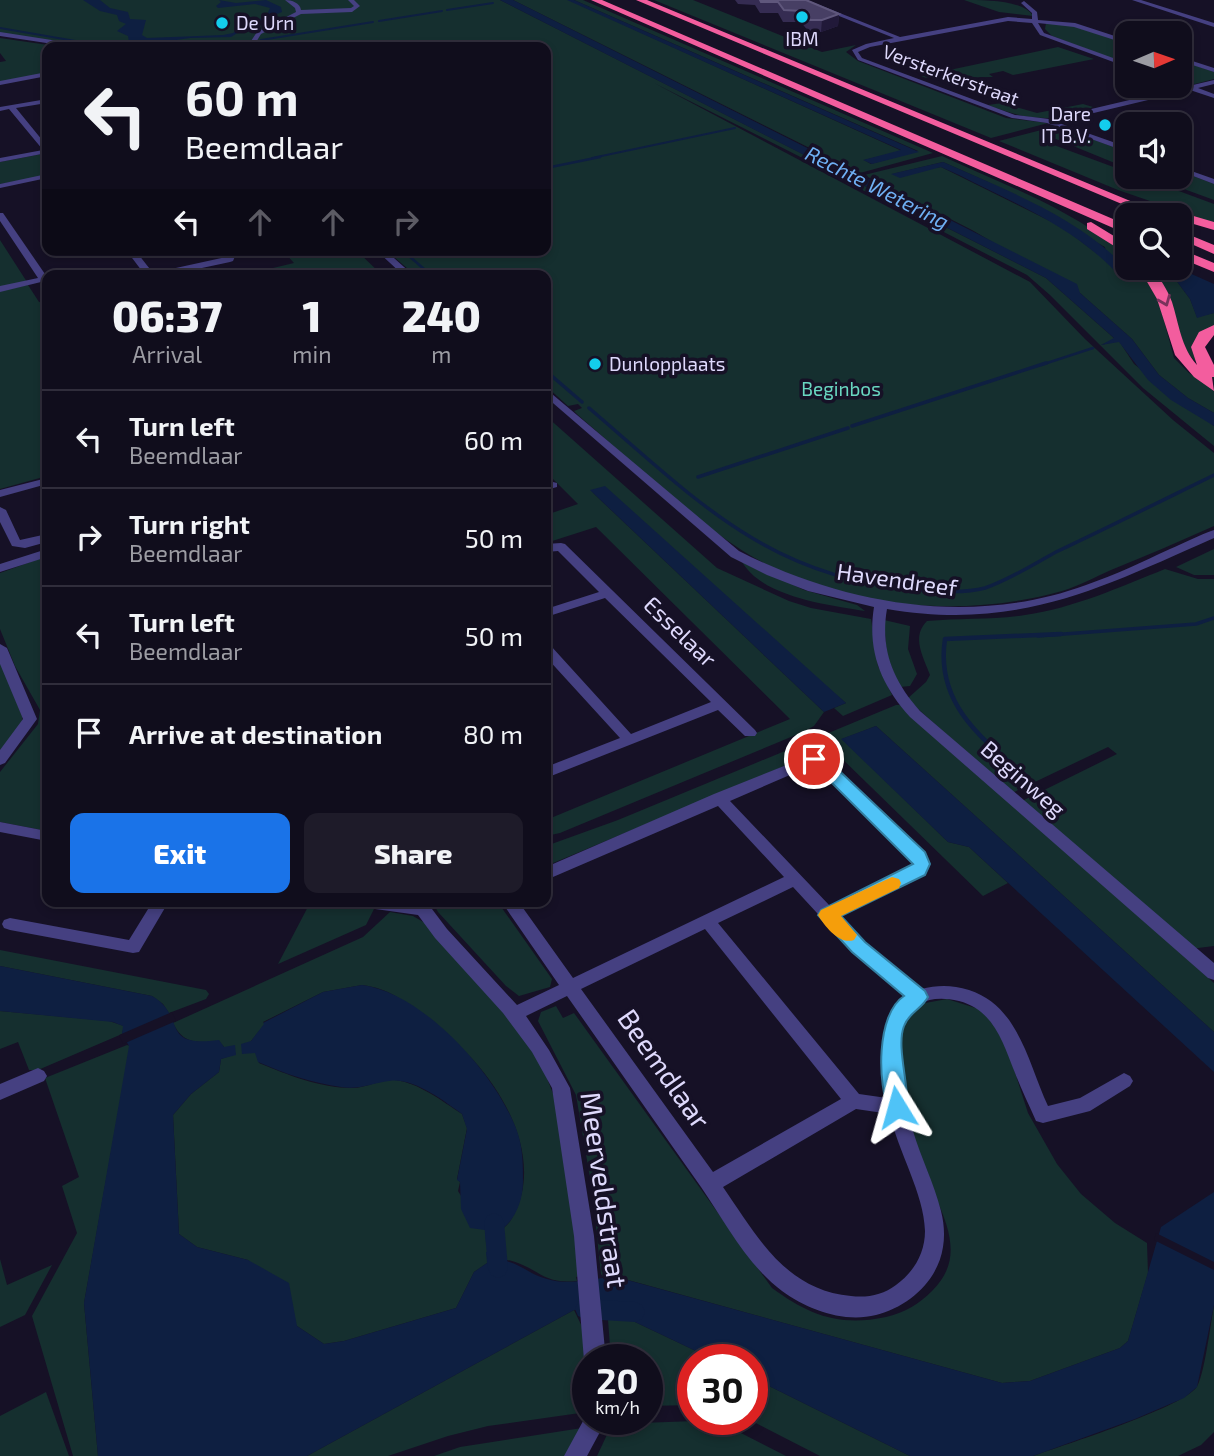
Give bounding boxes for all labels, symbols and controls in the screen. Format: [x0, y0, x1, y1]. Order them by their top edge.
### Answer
marker: IBM [794, 9, 810, 25]
place label: De Urn [236, 11, 294, 34]
marker: De Urn [214, 15, 230, 31]
north arrow [1115, 21, 1192, 98]
map controls [1115, 21, 1192, 280]
place label: IBM [785, 27, 819, 50]
street label: Versterkerstraat [880, 39, 1022, 110]
text: 60 m [185, 67, 299, 126]
icon: left [70, 70, 161, 161]
place label: Dare IT B.V. [1041, 102, 1091, 147]
button: sound [1115, 112, 1192, 189]
marker: Dare IT B.V. [1097, 117, 1113, 133]
text: Beemdlaar [185, 127, 343, 165]
water label: Rechte Wetering [802, 140, 954, 234]
icon: left [168, 203, 206, 241]
icon: ahead [241, 203, 279, 241]
icon: ahead [314, 203, 352, 241]
icon: right [387, 203, 425, 241]
button: search [1115, 203, 1192, 280]
text: 06:37 [112, 290, 222, 340]
text: 1 [302, 290, 321, 340]
text: 240 [402, 290, 481, 340]
one-way arrow [1157, 294, 1171, 306]
text: Arrival [132, 340, 202, 368]
text: min [292, 340, 332, 368]
text: m [431, 340, 451, 368]
place label: Dunlopplaats [609, 352, 725, 375]
marker: Dunlopplaats [587, 356, 603, 372]
park label: Beginbos [801, 377, 881, 400]
text: Turn left [129, 410, 235, 441]
icon: left [70, 420, 108, 458]
text: 60 m [464, 424, 523, 455]
text: Beemdlaar [129, 441, 243, 469]
text: Turn right [129, 508, 250, 539]
icon: right [70, 518, 108, 556]
text: 50 m [465, 522, 523, 553]
text: Beemdlaar [129, 539, 243, 567]
street label: Havendreef [835, 557, 960, 601]
street label: Esselaar [639, 590, 723, 673]
text: Turn left [129, 606, 235, 637]
icon: left [70, 616, 108, 654]
text: 50 m [465, 620, 523, 651]
text: Beemdlaar [129, 637, 243, 665]
icon: arrive [70, 714, 108, 752]
text: Arrive at destination [129, 718, 382, 749]
text: 80 m [463, 718, 523, 749]
pin [784, 729, 844, 789]
street label: Beginweg [976, 734, 1072, 823]
icon: arrive [795, 740, 833, 778]
button: Exit [70, 813, 290, 893]
button: Share [304, 813, 523, 893]
street label: Beemdlaar [611, 1002, 718, 1135]
position arrow [860, 1070, 934, 1144]
street label: Meerveldstraat [574, 1090, 636, 1290]
speed limit sign: 30 [677, 1344, 768, 1435]
text: 20 [596, 1359, 639, 1401]
text: km/h [595, 1396, 640, 1418]

